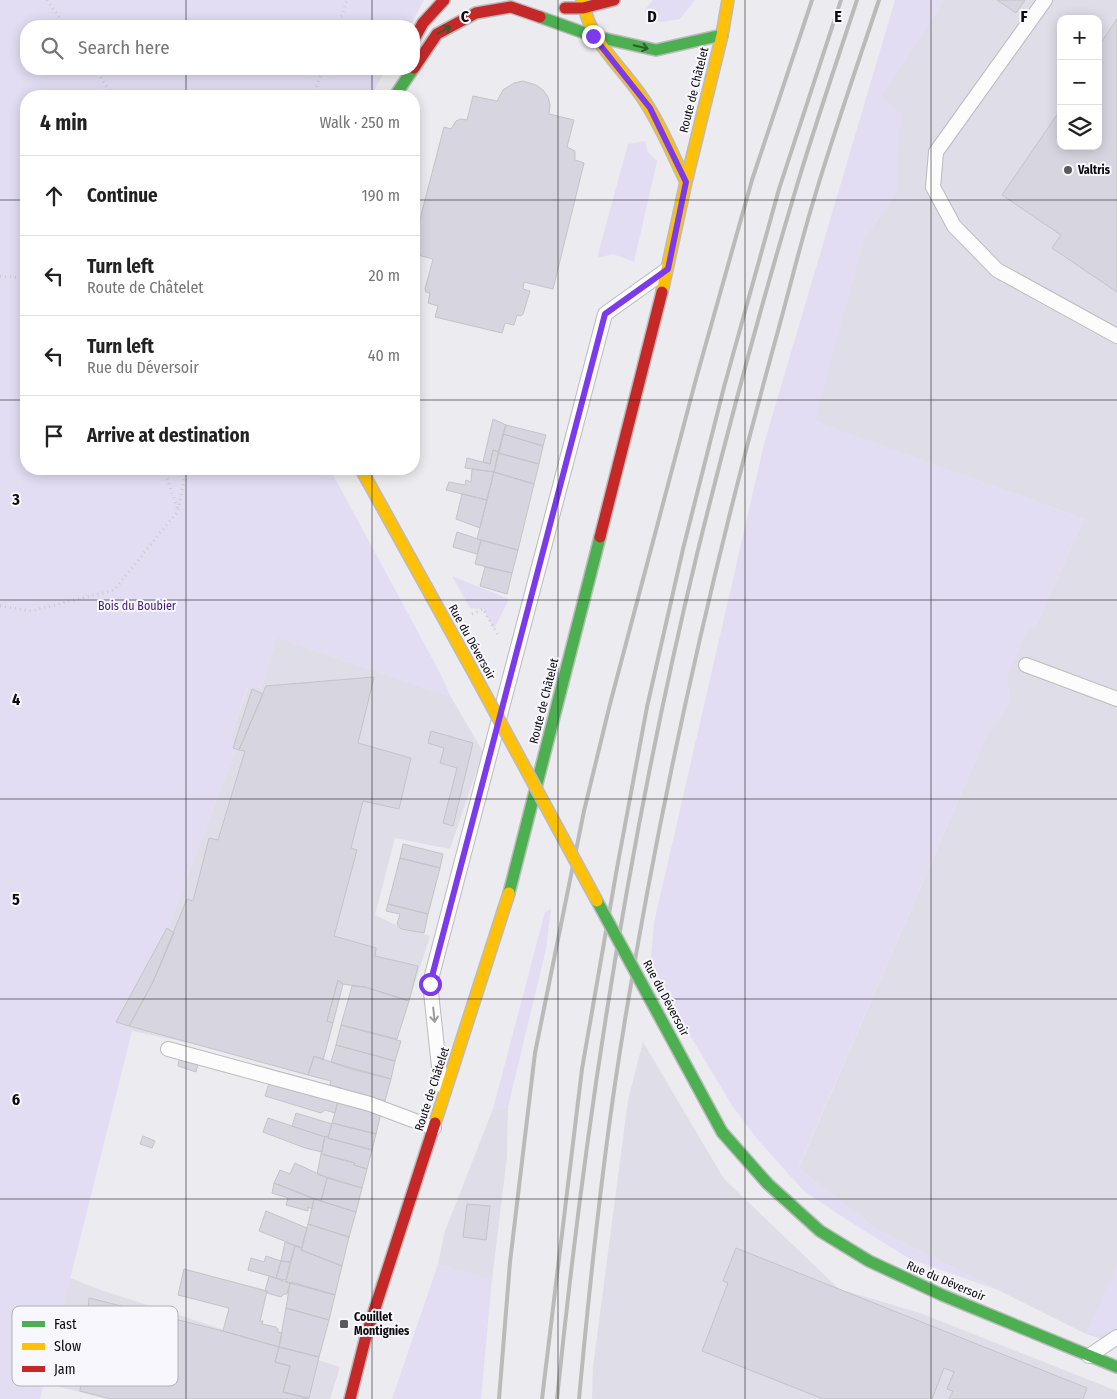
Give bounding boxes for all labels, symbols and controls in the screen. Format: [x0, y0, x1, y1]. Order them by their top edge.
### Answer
text: C [461, 7, 470, 26]
text: D [647, 7, 657, 26]
text: E [834, 7, 842, 26]
text: F [1020, 7, 1028, 26]
map controls [1057, 15, 1102, 150]
button: + [1057, 15, 1102, 60]
search box [20, 20, 420, 75]
one-way arrow [436, 25, 450, 35]
route end [582, 25, 605, 48]
icon: search [38, 34, 66, 62]
text: Search here [78, 36, 170, 59]
one-way arrow [632, 43, 648, 52]
street label: Route de Châtelet [677, 46, 711, 134]
button: − [1057, 60, 1102, 105]
button: layers [1057, 105, 1102, 150]
text: 4 min [40, 110, 88, 136]
text: Walk · 250 m [319, 113, 400, 132]
place label: Valtris [1077, 163, 1111, 177]
marker: Valtris [1062, 164, 1074, 176]
icon: ahead [40, 182, 68, 210]
text: Continue [87, 184, 158, 207]
text: 190 m [362, 186, 400, 205]
text: Turn left [87, 255, 154, 278]
icon: left [40, 262, 68, 290]
text: 20 m [369, 266, 400, 285]
text: Route de Châtelet [87, 278, 204, 297]
text: Turn left [87, 335, 154, 358]
icon: left [40, 342, 68, 370]
text: 40 m [368, 346, 400, 365]
text: Rue du Déversoir [87, 358, 199, 377]
icon: arrive [40, 422, 68, 450]
text: Arrive at destination [87, 424, 250, 447]
text: 3 [11, 490, 20, 509]
park label: Bois du Boubier [98, 599, 177, 613]
street label: Rue du Déversoir [446, 602, 499, 683]
street label: Route de Châtelet [527, 657, 561, 745]
text: 4 [12, 690, 20, 709]
text: 5 [12, 890, 20, 909]
street label: Rue du Déversoir [640, 958, 692, 1039]
route start [419, 973, 442, 996]
one-way arrow [429, 1007, 439, 1023]
street label: Route de Châtelet [412, 1045, 452, 1133]
text: 6 [12, 1090, 20, 1109]
street label: Rue du Déversoir [905, 1258, 988, 1304]
legend [12, 1306, 178, 1386]
place label: Couillet Montignies [354, 1310, 410, 1338]
text: Fast [54, 1316, 77, 1333]
marker: Couillet Montignies [338, 1318, 350, 1330]
text: Slow [54, 1338, 81, 1355]
text: Jam [54, 1361, 75, 1378]

